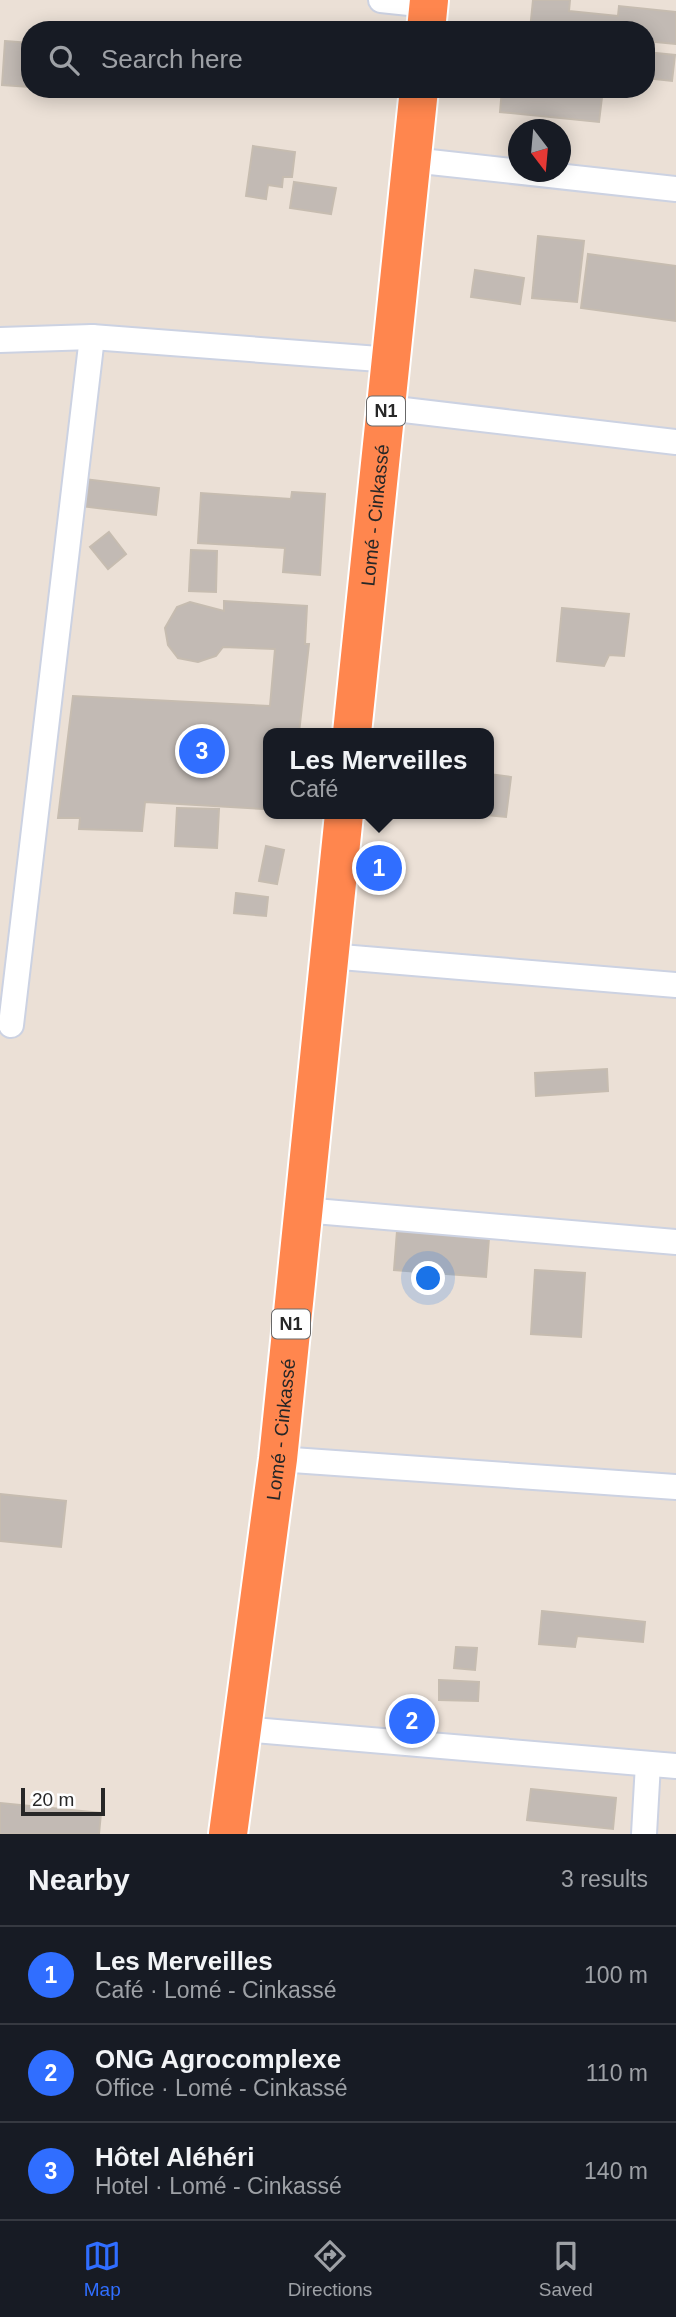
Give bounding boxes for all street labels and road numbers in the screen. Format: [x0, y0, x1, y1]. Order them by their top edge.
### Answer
road number: N1 [367, 396, 405, 426]
street label: Lomé - Cinkassé [357, 443, 393, 587]
road number: N1 [272, 1310, 310, 1338]
street label: Lomé - Cinkassé [263, 1357, 299, 1502]

